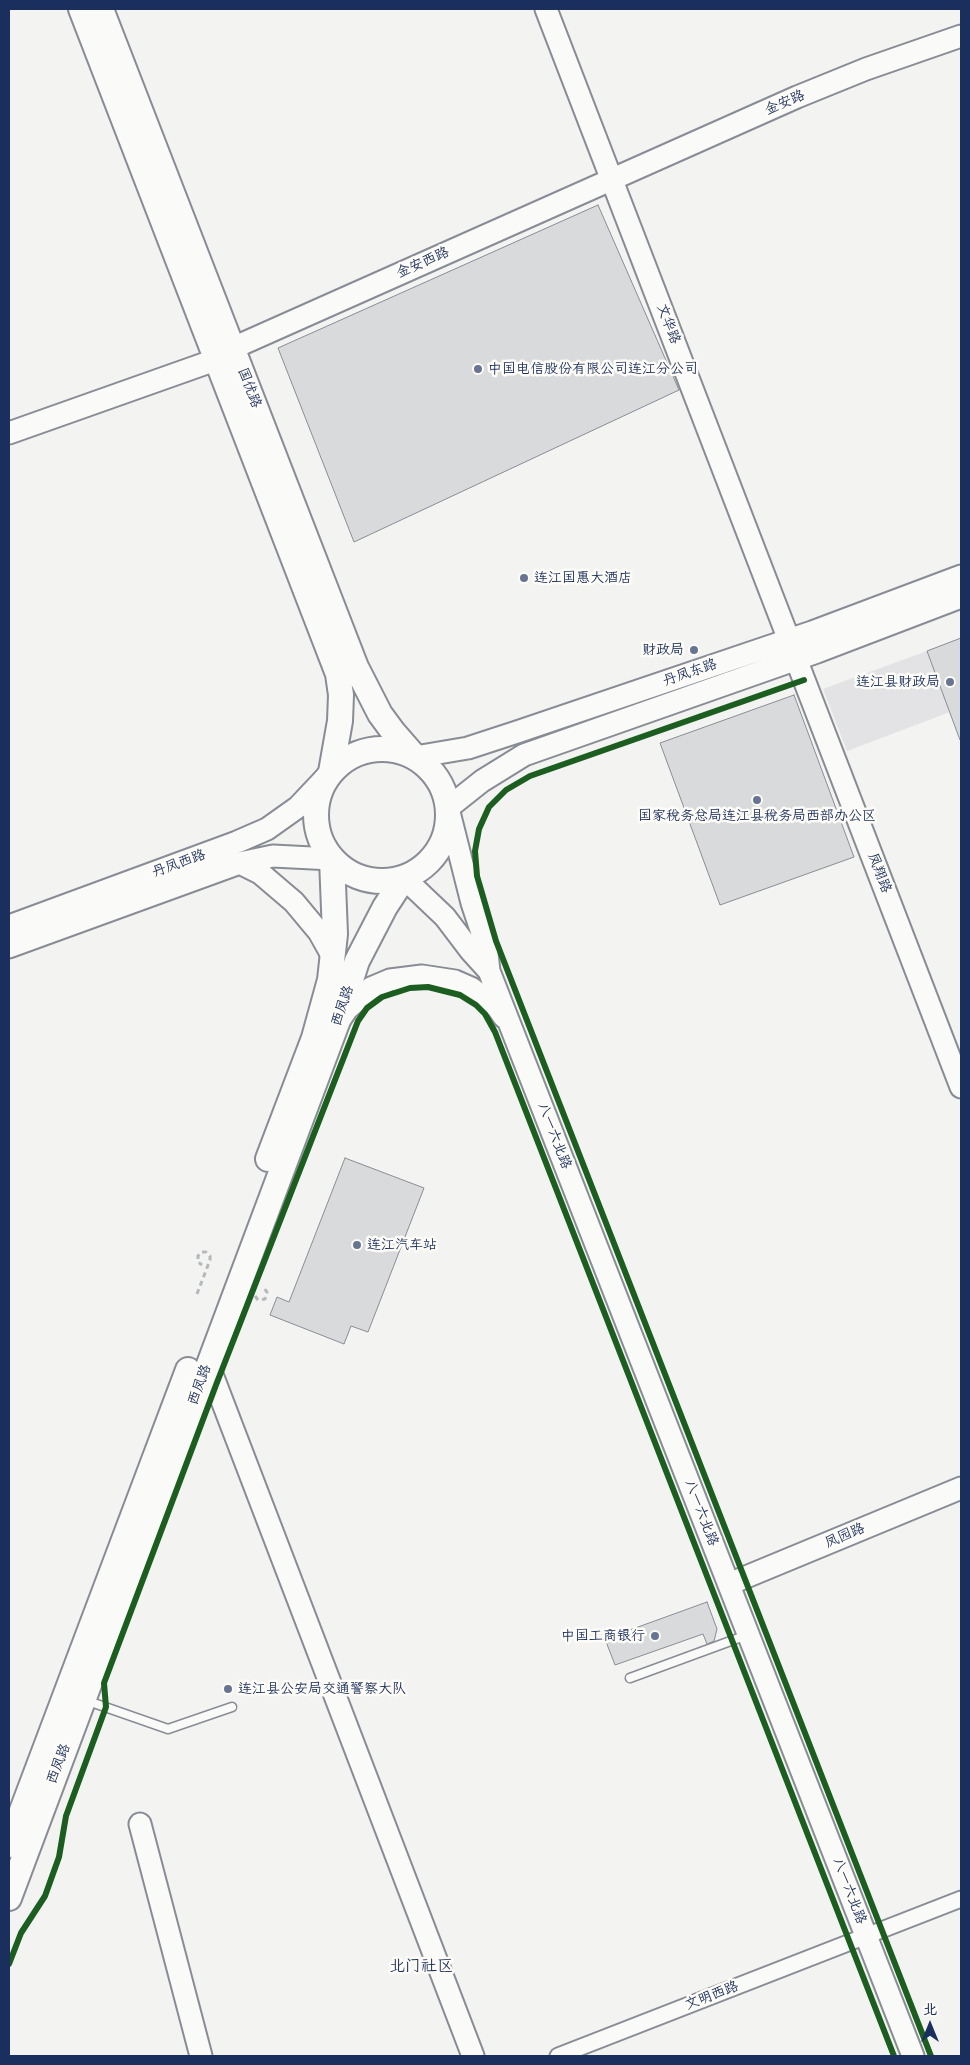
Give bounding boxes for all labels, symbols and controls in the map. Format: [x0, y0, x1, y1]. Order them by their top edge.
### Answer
street label: 金安路 [762, 87, 808, 119]
street label: 金安西路 [394, 244, 452, 282]
street label: 文华路 [653, 301, 683, 347]
place label: 中国电信股份有限公司连江分公司 [488, 361, 698, 377]
marker: 中国电信股份有限公司连江分公司 [472, 363, 484, 375]
street label: 国优路 [234, 365, 264, 411]
place label: 连江国惠大酒店 [534, 570, 632, 586]
marker: 连江国惠大酒店 [518, 572, 530, 584]
place label: 财政局 [642, 642, 684, 658]
marker: 财政局 [688, 644, 700, 656]
street label: 丹凤东路 [661, 656, 719, 690]
place label: 连江县财政局 [856, 674, 940, 690]
marker: 连江县财政局 [944, 676, 956, 688]
marker: 国家税务总局连江县税务局西部办公区 [751, 794, 763, 806]
place label: 国家税务总局连江县税务局西部办公区 [638, 808, 876, 824]
street label: 丹凤西路 [150, 847, 208, 881]
street label: 凤翔路 [864, 850, 894, 896]
street label: 西凤路 [328, 983, 358, 1029]
street label: 八一六北路 [534, 1100, 574, 1172]
place label: 连江汽车站 [367, 1237, 437, 1253]
marker: 连江汽车站 [351, 1239, 363, 1251]
street label: 西凤路 [185, 1362, 215, 1408]
street label: 八一六北路 [681, 1477, 721, 1549]
street label: 凤园路 [822, 1520, 868, 1552]
place label: 中国工商银行 [561, 1628, 645, 1644]
marker: 中国工商银行 [649, 1630, 661, 1642]
place label: 连江县公安局交通警察大队 [238, 1681, 406, 1697]
marker: 连江县公安局交通警察大队 [222, 1683, 234, 1695]
street label: 西凤路 [44, 1741, 74, 1787]
street label: 八一六北路 [829, 1855, 869, 1927]
district label: 北门社区 [389, 1957, 453, 1977]
street label: 文明西路 [683, 1978, 741, 2014]
north arrow [905, 2000, 955, 2050]
text: 北 [923, 2001, 937, 2018]

